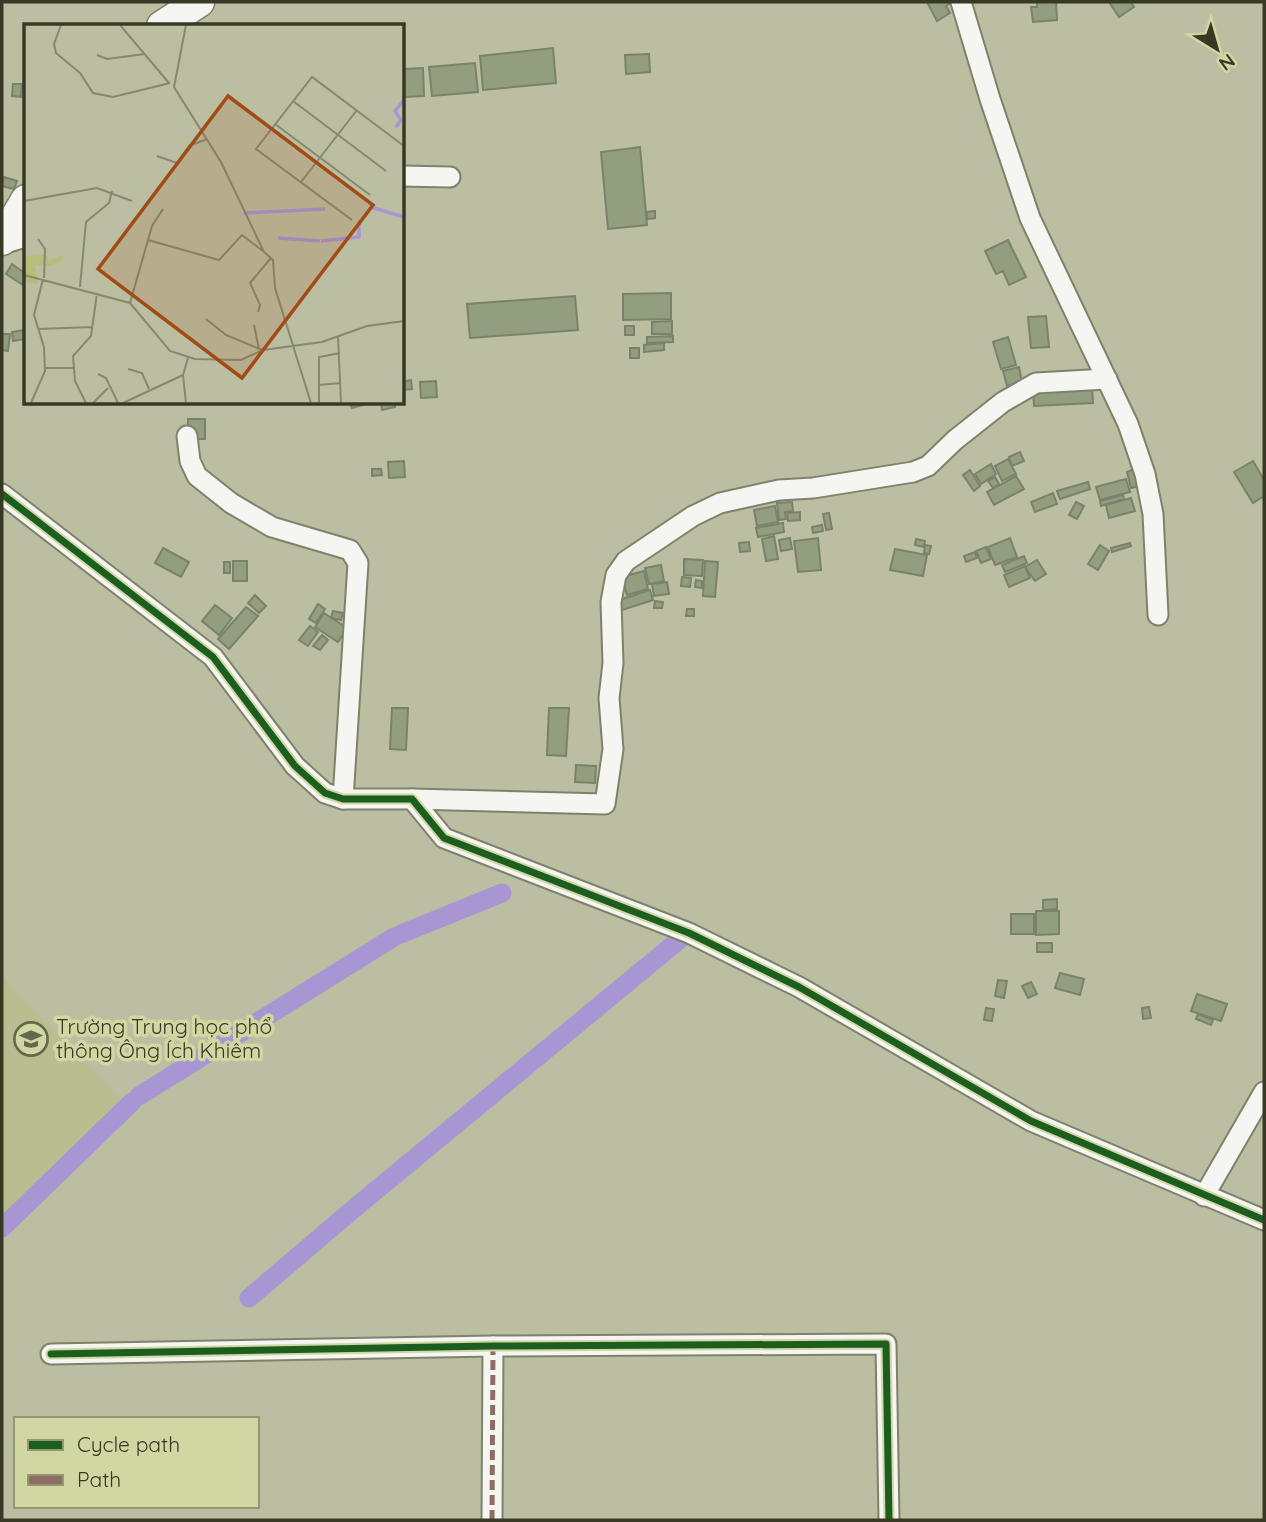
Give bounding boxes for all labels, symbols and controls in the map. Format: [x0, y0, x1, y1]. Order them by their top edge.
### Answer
north arrow [1182, 14, 1252, 84]
inset map [24, 24, 404, 404]
text: N [1214, 49, 1240, 76]
place label: Trường Trung học phổ thông Ông Ích Khiêm [56, 1013, 272, 1063]
school or university icon: Trường Trung học phổ thông Ông Ích Khiêm [12, 1020, 50, 1058]
legend [14, 1417, 259, 1508]
text: Cycle path [77, 1431, 180, 1457]
text: Path [77, 1466, 121, 1492]

